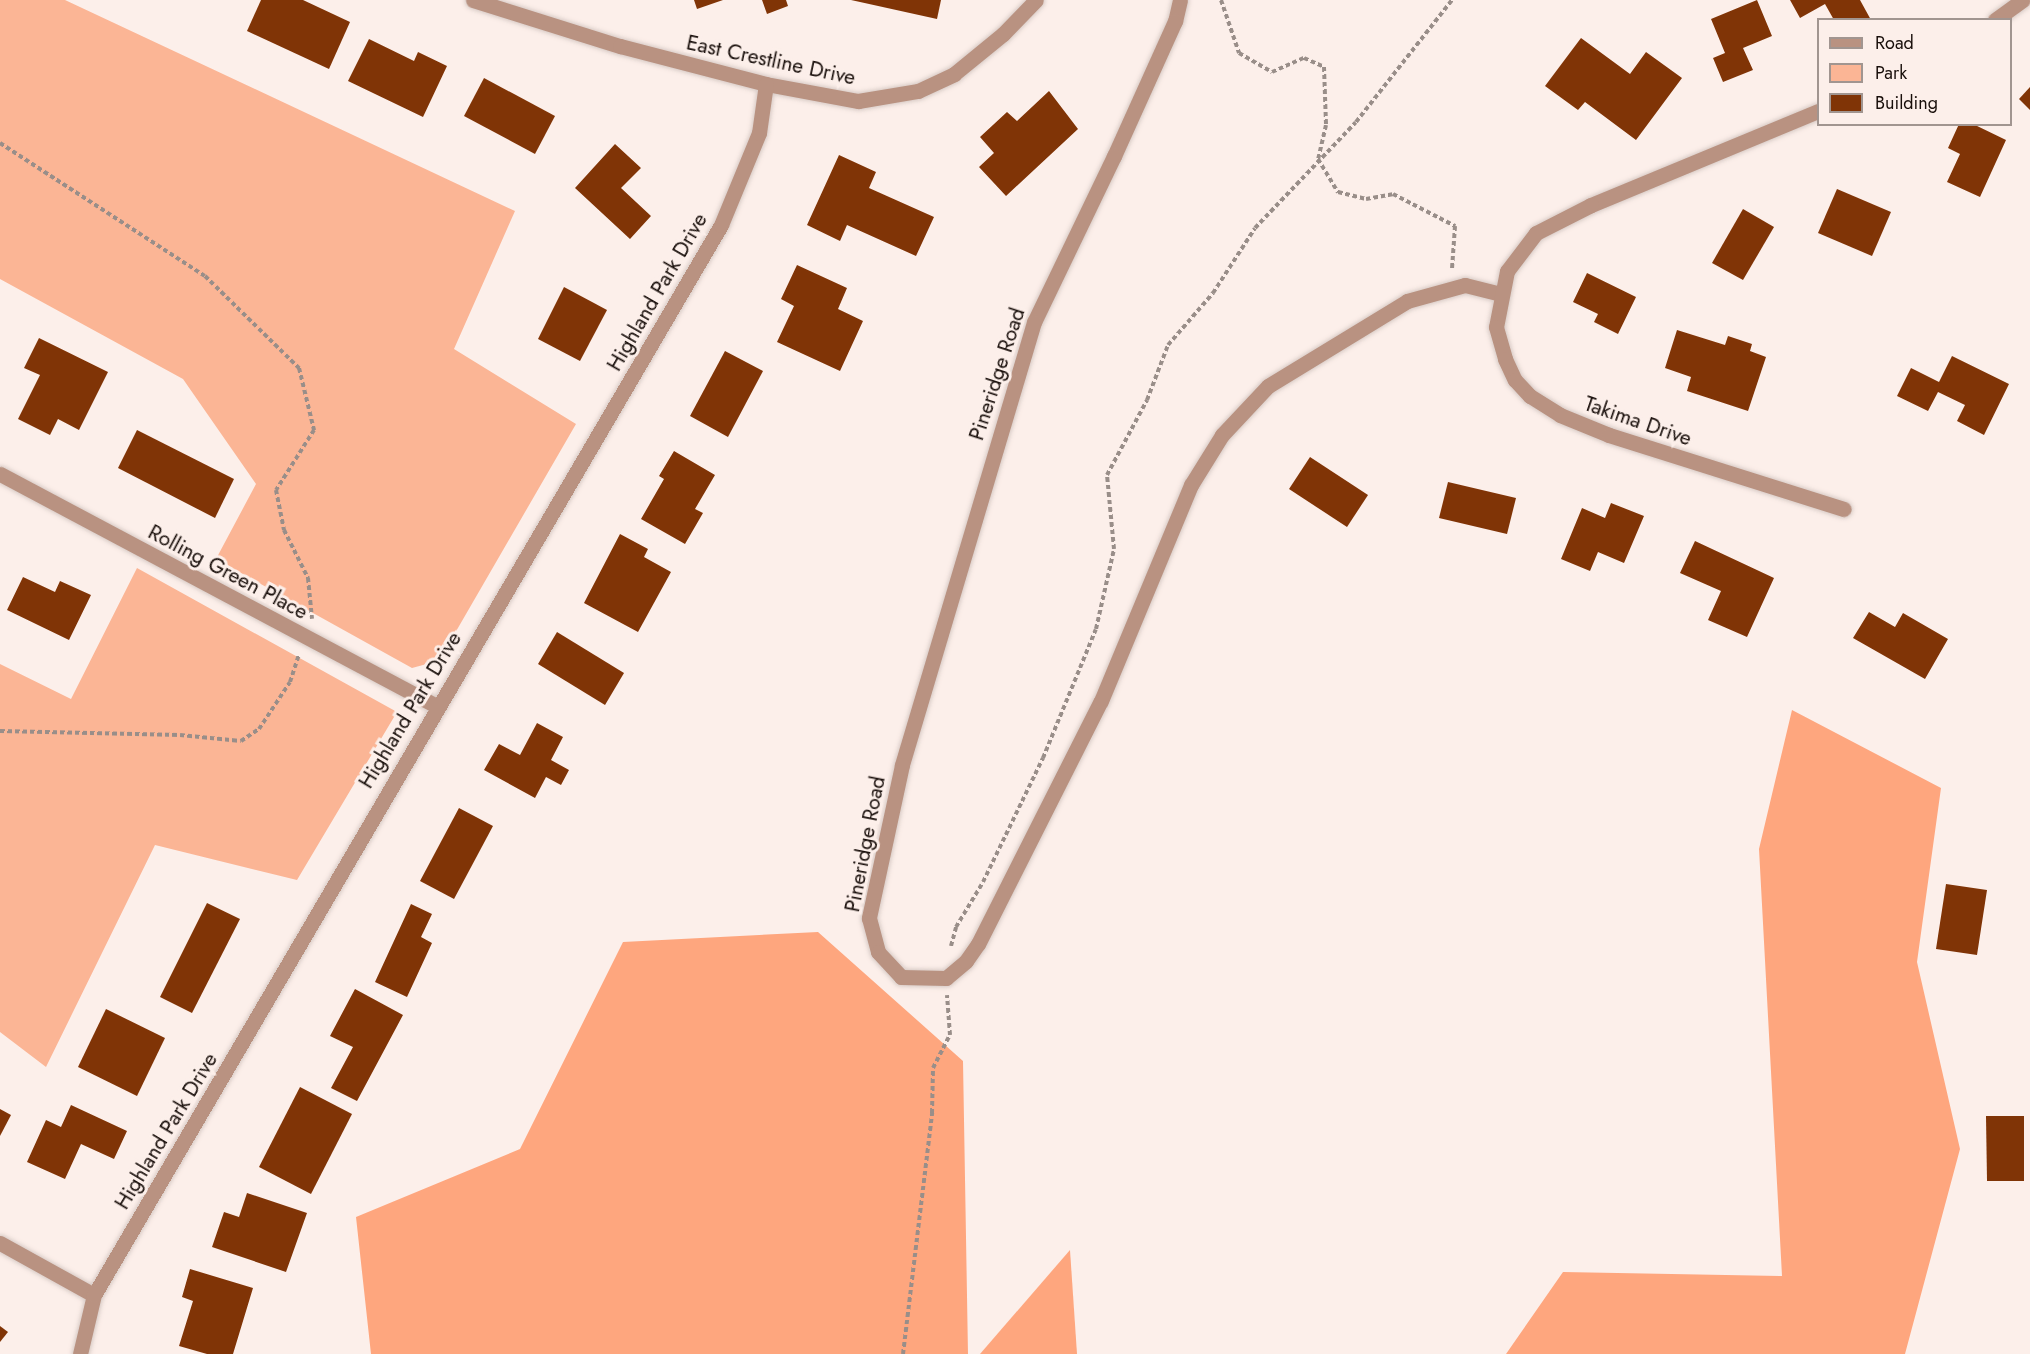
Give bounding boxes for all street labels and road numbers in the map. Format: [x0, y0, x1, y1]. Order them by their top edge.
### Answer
street label: East Crestline Drive [684, 30, 858, 90]
street label: Highland Park Drive [602, 209, 712, 375]
street label: Pineridge Road [964, 305, 1030, 443]
street label: Takima Drive [1581, 391, 1695, 451]
street label: Rolling Green Place [144, 519, 312, 625]
street label: Highland Park Drive [353, 627, 467, 793]
street label: Pineridge Road [839, 774, 891, 914]
street label: Highland Park Drive [109, 1048, 223, 1214]

